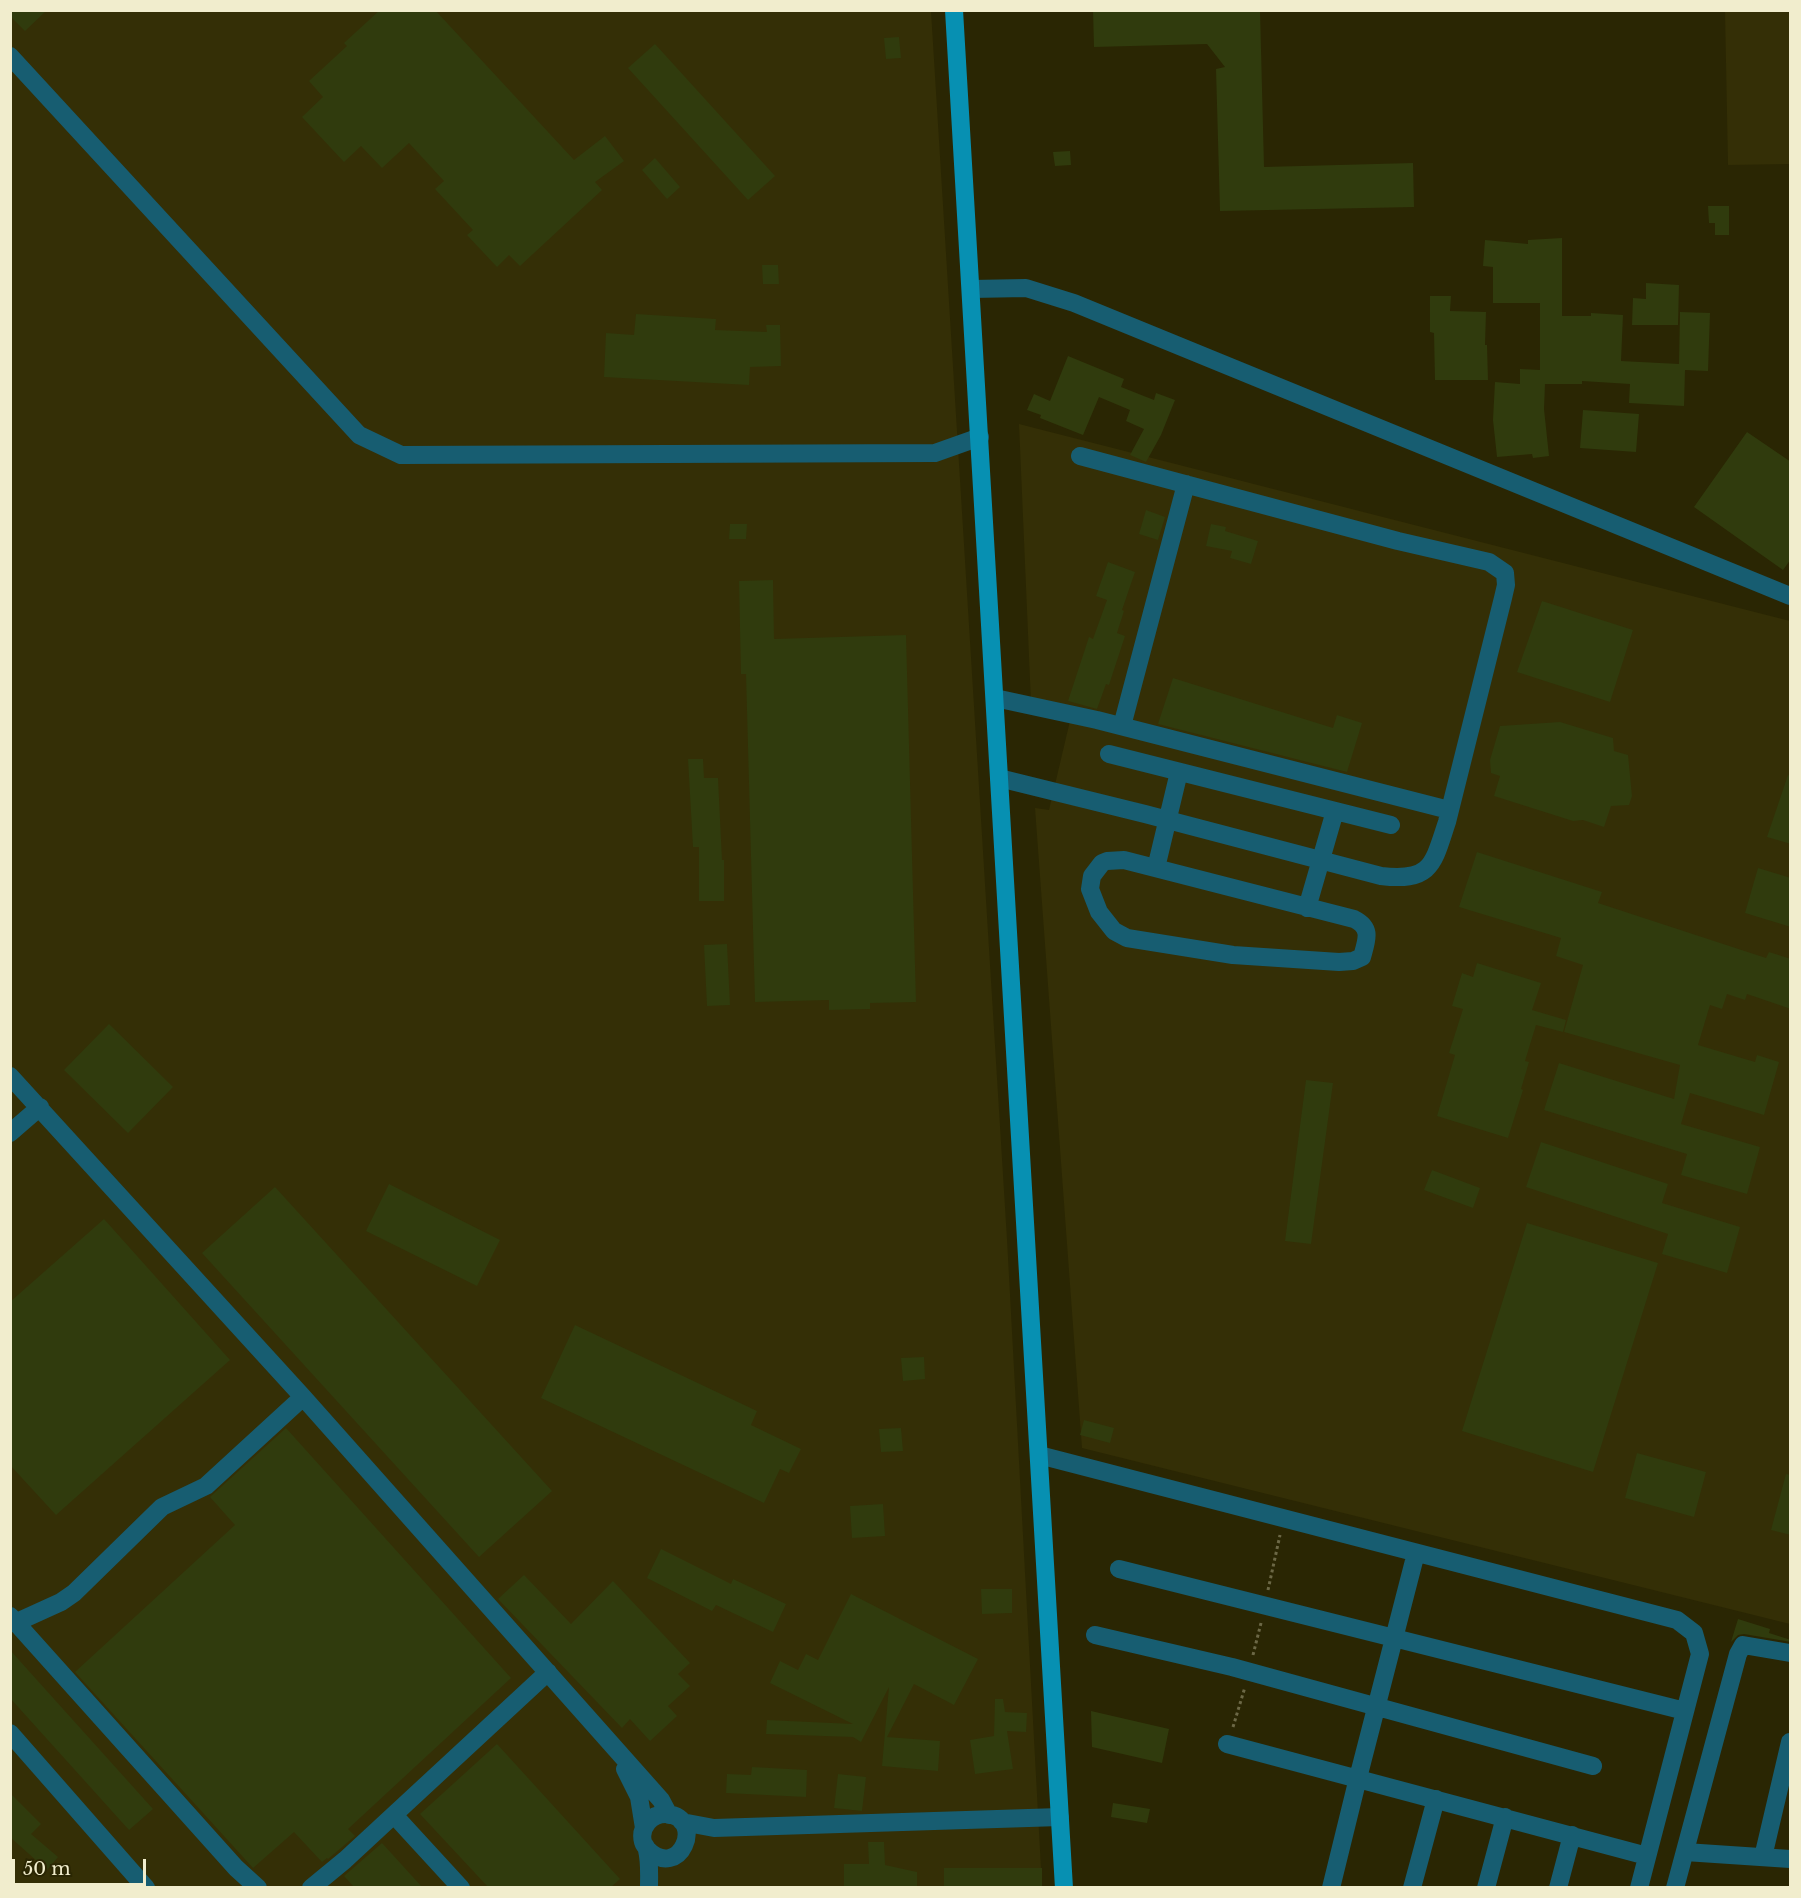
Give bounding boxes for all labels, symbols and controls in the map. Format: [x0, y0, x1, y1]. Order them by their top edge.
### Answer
scale bar [15, 1847, 148, 1885]
text: 50 m [23, 1858, 71, 1880]

